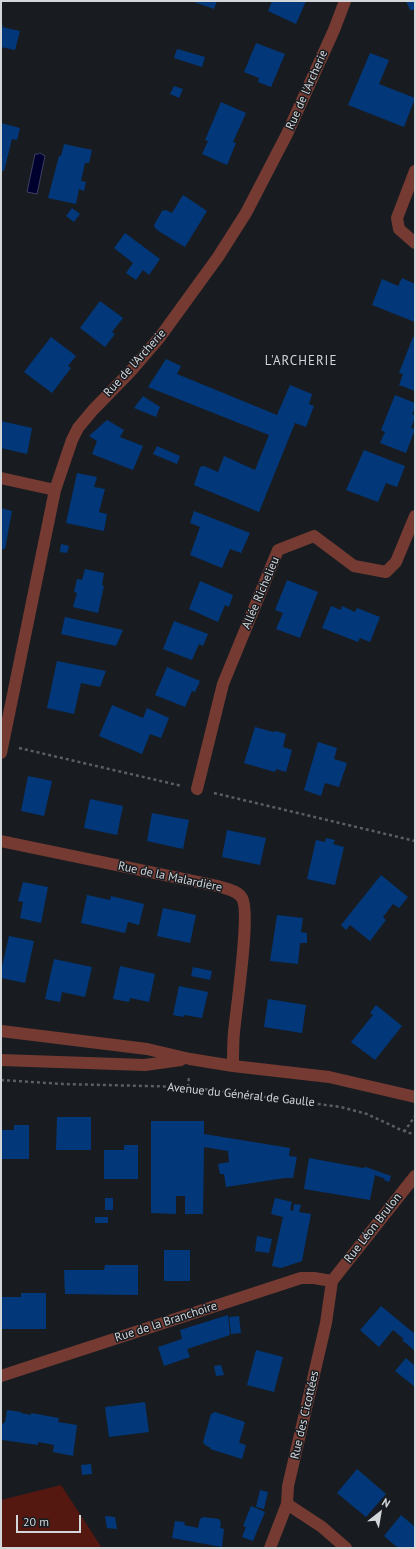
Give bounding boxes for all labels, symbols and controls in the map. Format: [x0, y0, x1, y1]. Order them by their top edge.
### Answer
street label: Rue de l'Archerie [283, 48, 331, 132]
street label: Rue de l'Archerie [101, 326, 169, 400]
district label: L'ARCHERIE [265, 353, 337, 369]
street label: Allée Richelieu [239, 555, 283, 631]
street label: Rue de la Malardière [117, 859, 223, 895]
street label: Avenue du Général de Gaulle [167, 1080, 315, 1110]
street label: Rue Léon Brulon [341, 1190, 405, 1266]
street label: Rue de la Branchoire [113, 1299, 219, 1345]
street label: Rue des Cicottées [288, 1369, 322, 1461]
north arrow [360, 1493, 400, 1533]
text: N [379, 1495, 393, 1511]
scale bar [18, 1507, 83, 1533]
text: 20 m [23, 1514, 49, 1529]

